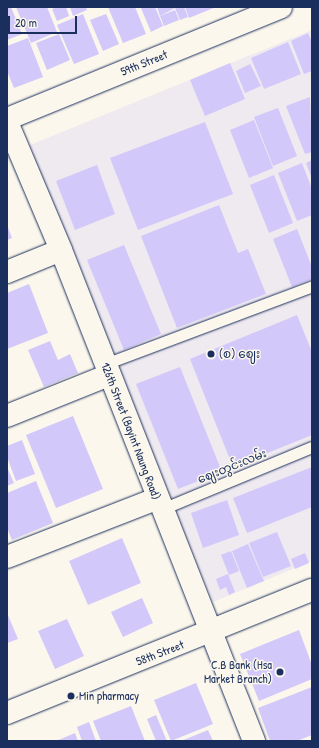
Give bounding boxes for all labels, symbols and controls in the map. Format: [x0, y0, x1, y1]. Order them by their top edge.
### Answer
scale bar [10, 8, 79, 34]
text: 20 m [15, 14, 37, 31]
street label: 59th Street [118, 47, 170, 79]
place label: (စ) ဈေး [219, 347, 260, 361]
marker: (စ) ဈေး [206, 349, 216, 359]
street label: 126th Street (Bayint Naung Road) [98, 360, 164, 502]
street label: ဈေးတွင်းလမ်း [195, 446, 269, 486]
street label: 58th Street [134, 637, 186, 669]
place label: C.B Bank (Hsa Market Branch) [204, 658, 272, 686]
marker: C.B Bank (Hsa Market Branch) [275, 667, 285, 677]
place label: Min pharmacy [79, 689, 139, 703]
marker: Min pharmacy [66, 691, 76, 701]

